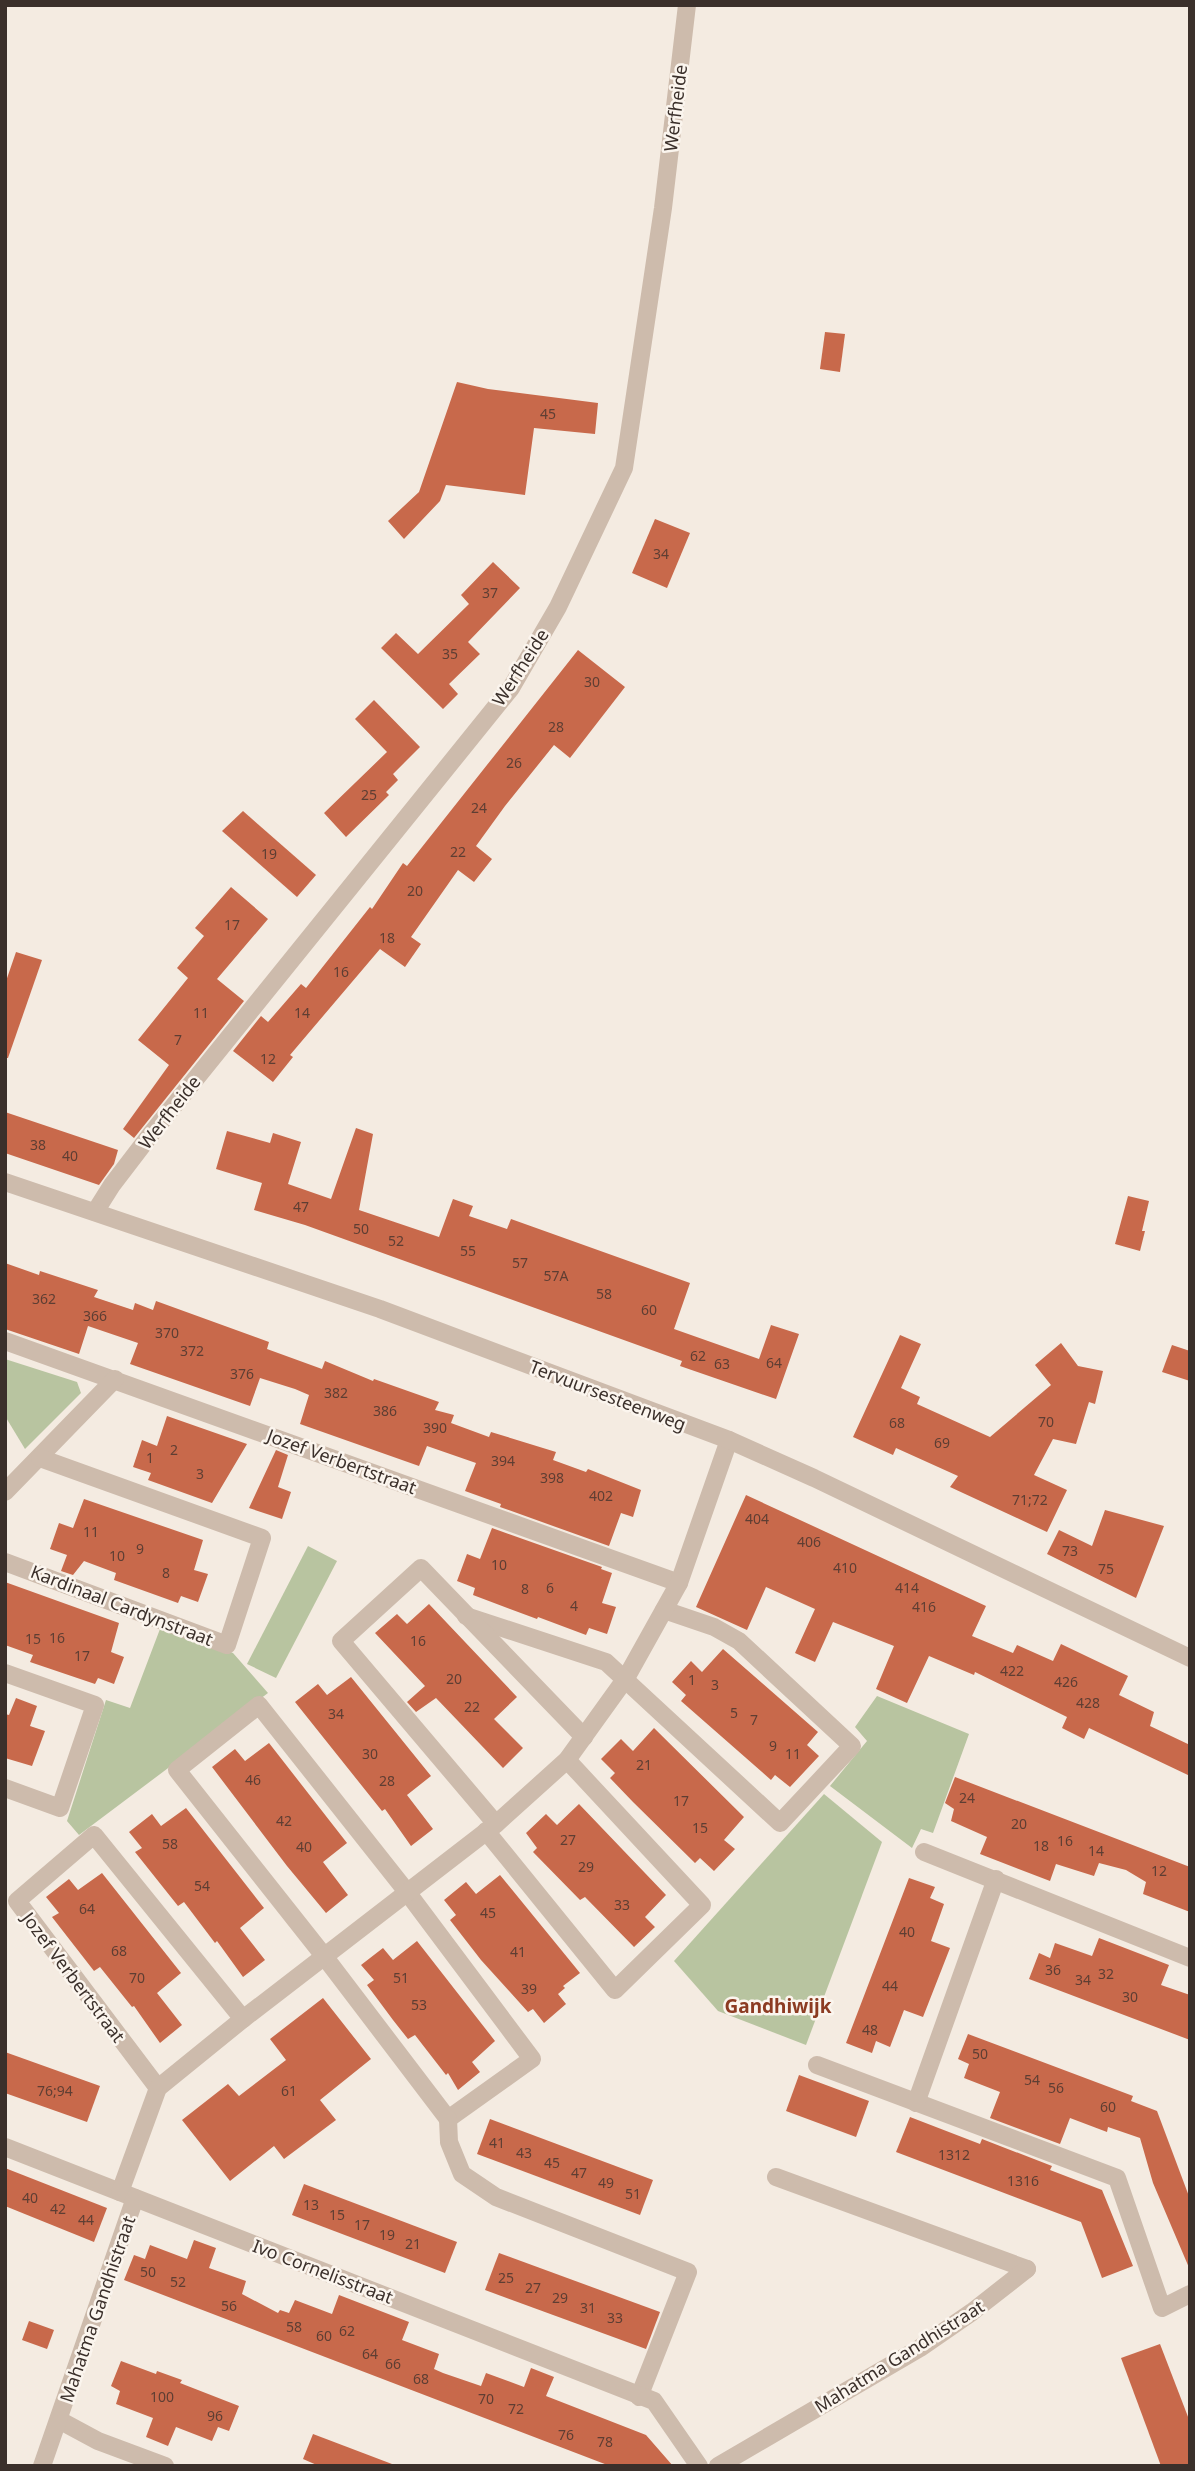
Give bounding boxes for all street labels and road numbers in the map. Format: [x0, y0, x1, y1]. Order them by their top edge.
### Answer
street label: Werfheide [658, 63, 692, 153]
street label: Werfheide [486, 624, 554, 710]
street label: Werfheide [133, 1070, 205, 1154]
street label: Tervuursesteenweg [526, 1354, 690, 1436]
street label: Jozef Verbertstraat [262, 1422, 420, 1499]
street label: Kardinaal Cardynstraat [27, 1559, 217, 1651]
street label: Jozef Verbertstraat [16, 1905, 131, 2047]
street label: Mahatma Gandhistraat [54, 2212, 140, 2405]
street label: Ivo Cornelisstraat [249, 2233, 397, 2309]
street label: Mahatma Gandhistraat [810, 2294, 989, 2418]

